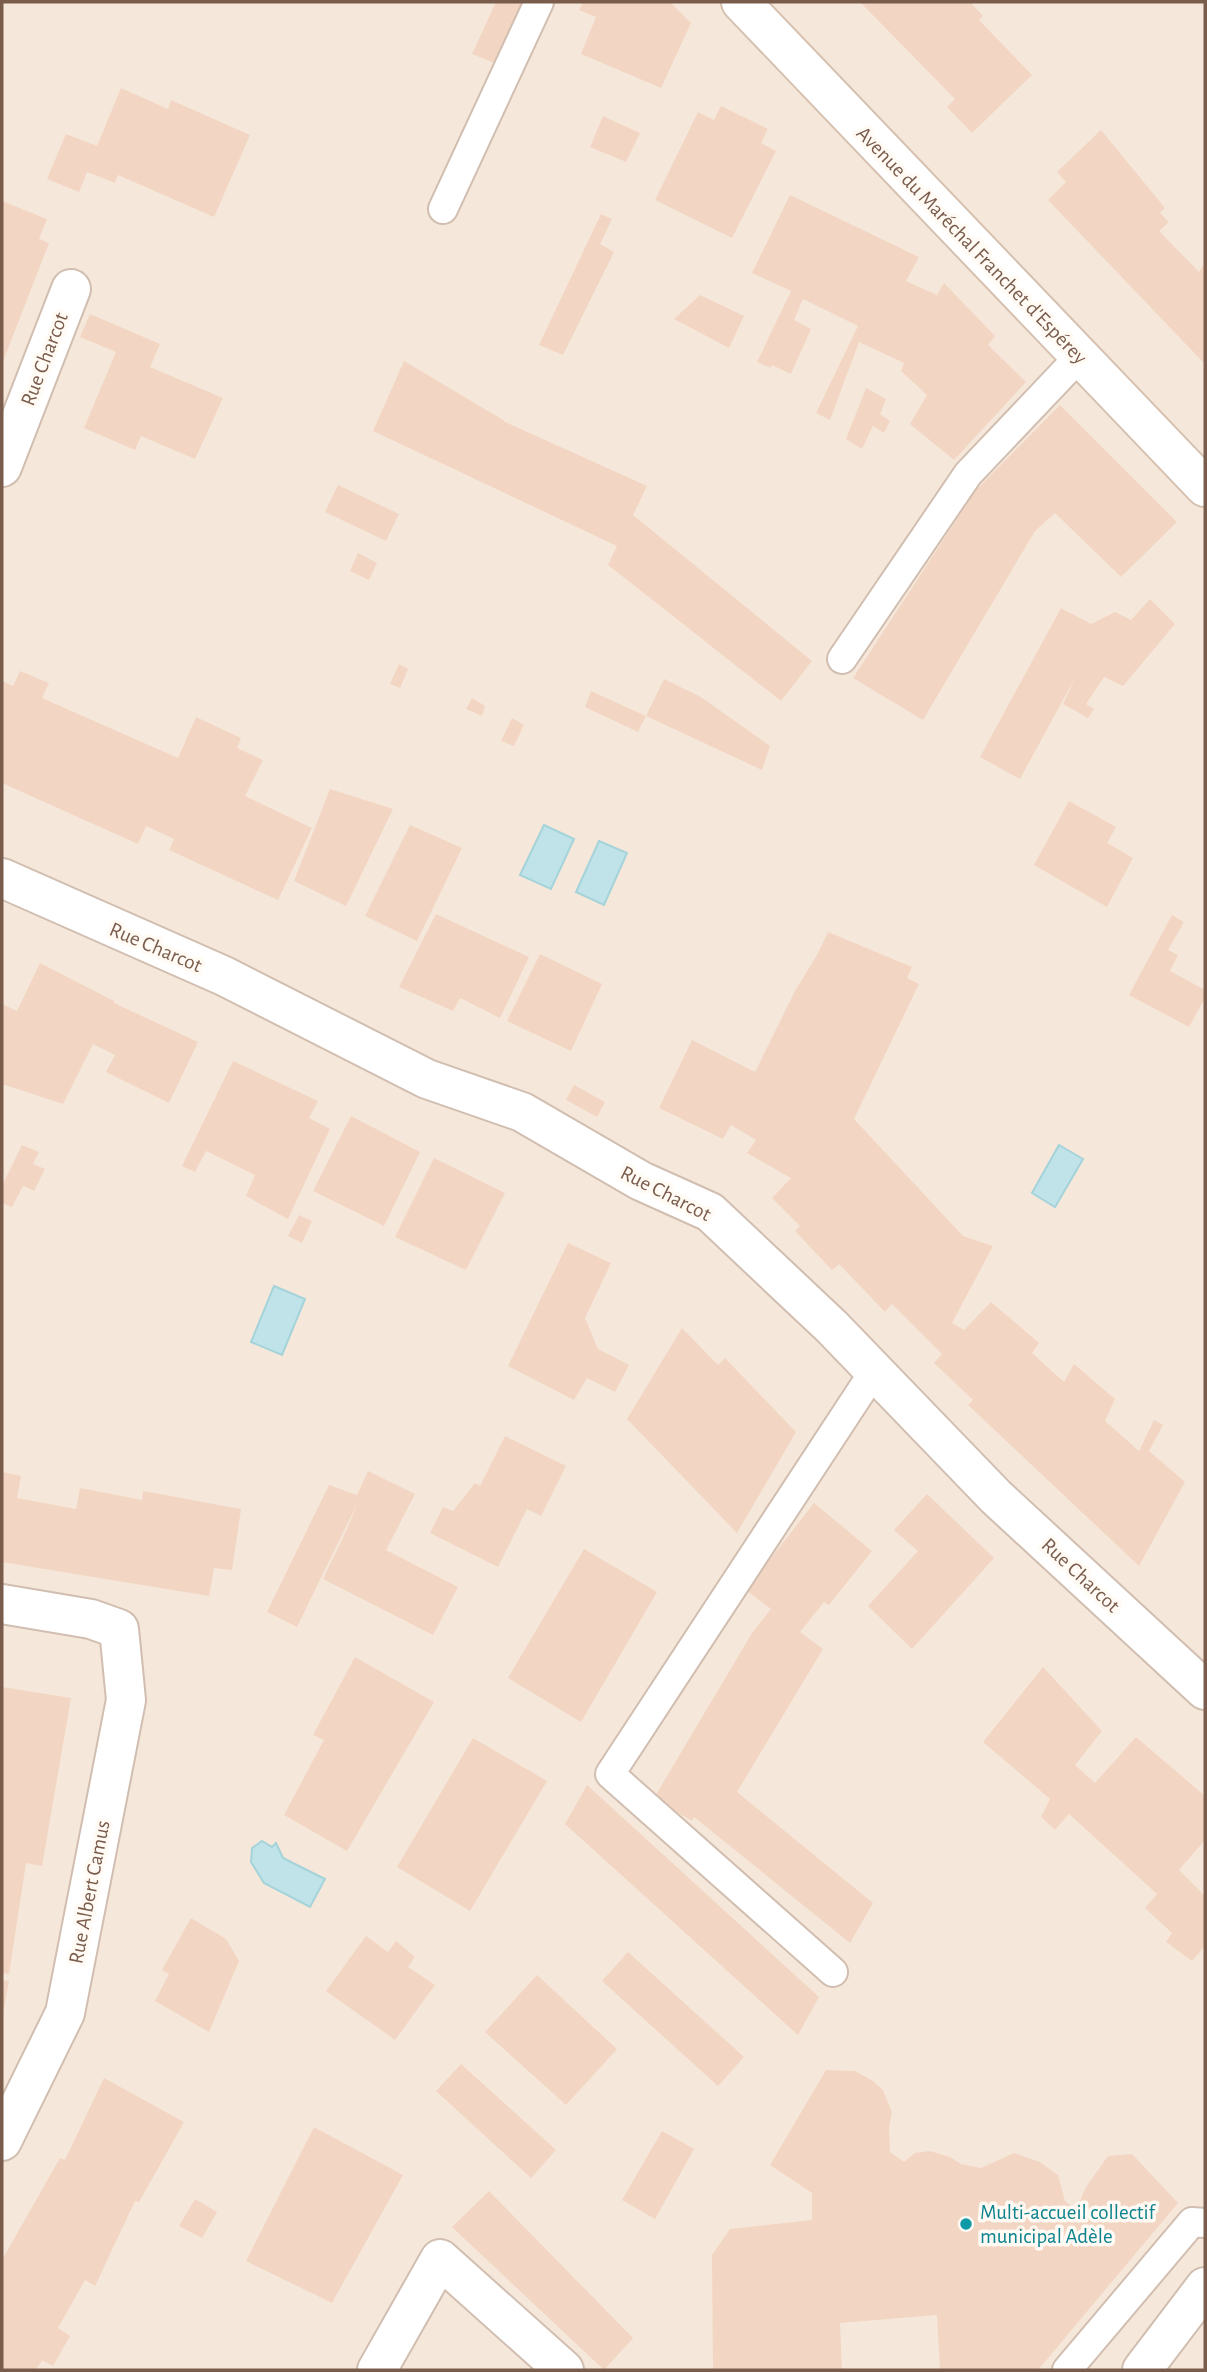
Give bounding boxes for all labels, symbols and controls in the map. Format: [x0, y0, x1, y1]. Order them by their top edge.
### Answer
street label: Avenue du Maréchal Franchet d'Espérey [852, 122, 1091, 368]
street label: Rue Charcot [17, 309, 72, 409]
street label: Rue Charcot [106, 919, 205, 976]
street label: Rue Charcot [617, 1162, 715, 1225]
street label: Rue Charcot [1038, 1534, 1124, 1617]
street label: Rue Albert Camus [65, 1819, 114, 1966]
place label: Multi-accueil collectif municipal Adèle [980, 2202, 1157, 2247]
marker: Multi-accueil collectif municipal Adèle [958, 2216, 974, 2232]

